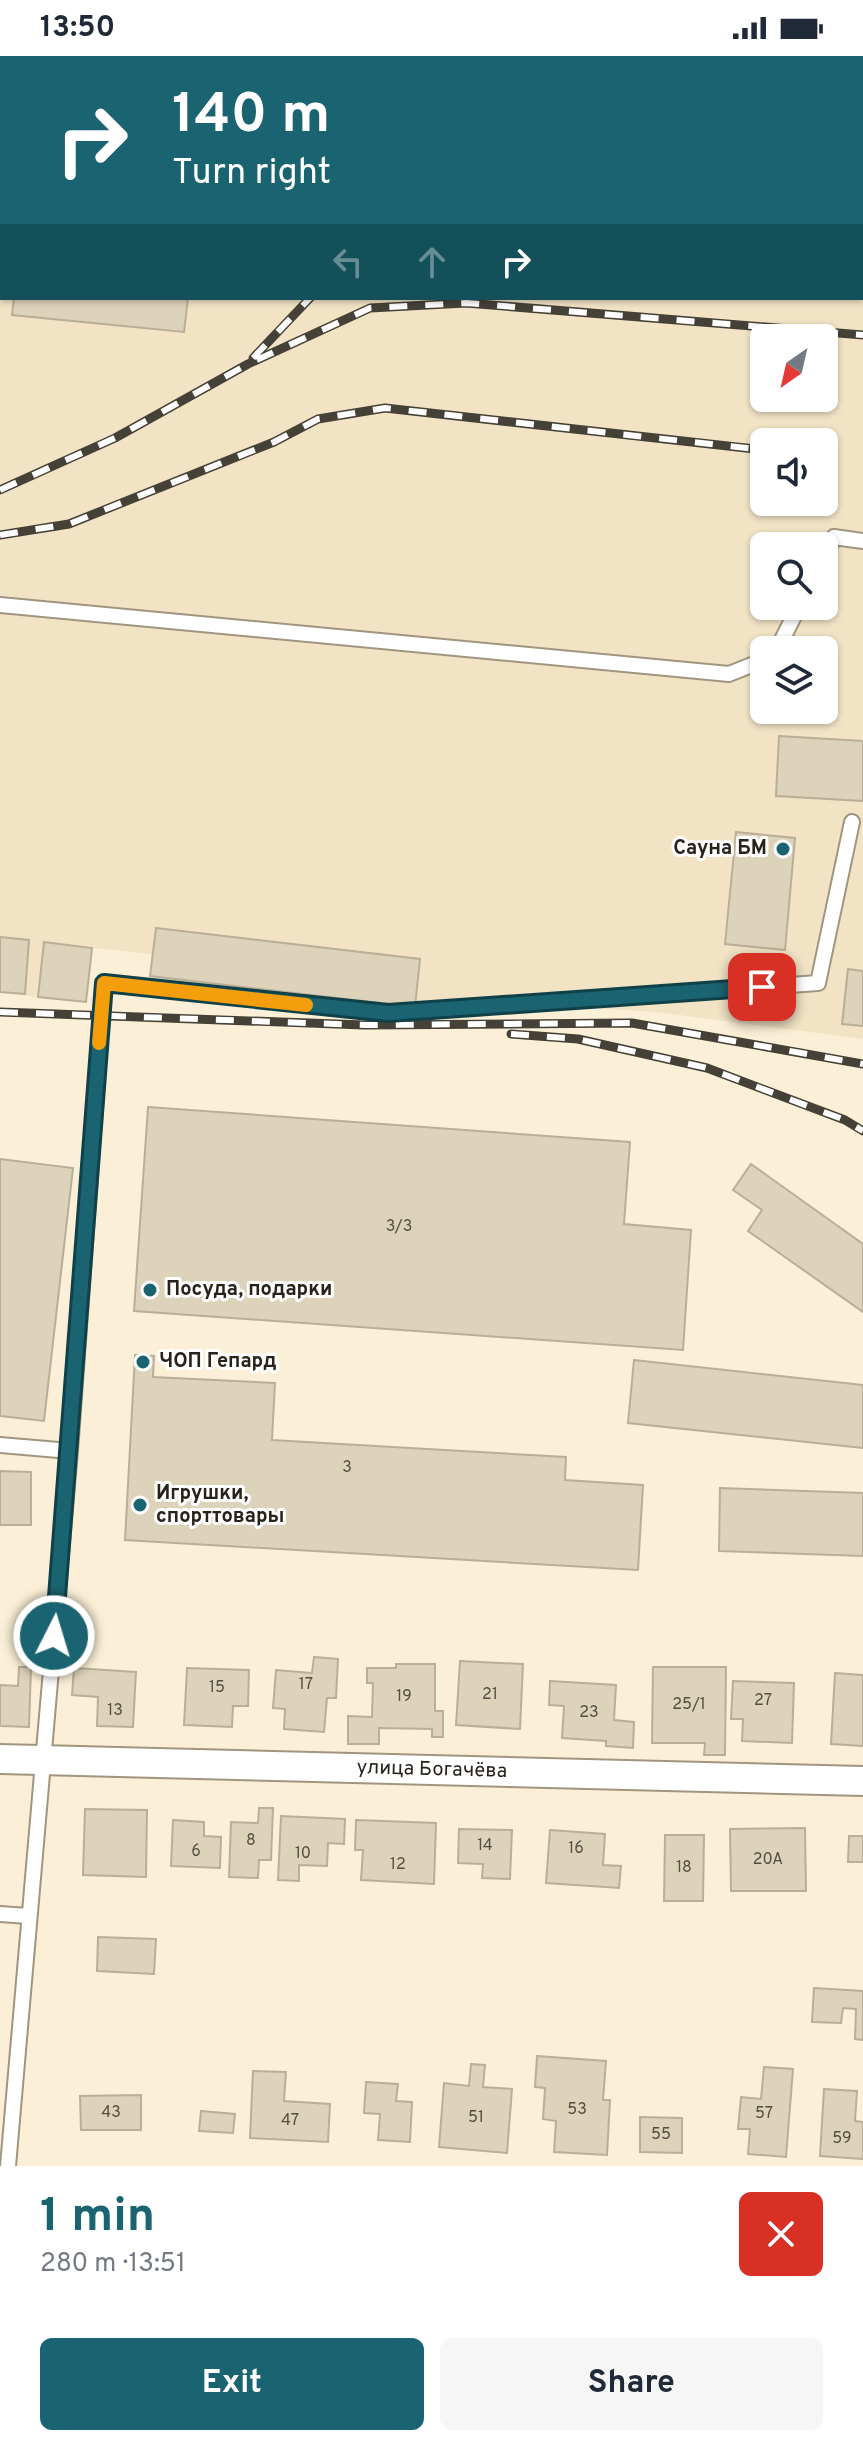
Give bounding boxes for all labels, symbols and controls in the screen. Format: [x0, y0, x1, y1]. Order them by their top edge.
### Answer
text: 13:50 [40, 10, 115, 47]
text: 140 m [172, 82, 330, 152]
icon: right [40, 88, 144, 192]
text: Turn right [172, 151, 331, 197]
icon: left [326, 240, 370, 284]
icon: ahead [410, 240, 454, 284]
icon: right [494, 240, 538, 284]
north arrow [750, 324, 838, 412]
map controls [750, 324, 838, 724]
button: sound [750, 428, 838, 516]
button: search [750, 532, 838, 620]
button: layers [750, 636, 838, 724]
place label: Сауна БМ [673, 836, 767, 862]
marker: Сауна БМ [774, 840, 792, 858]
pin [728, 953, 796, 1021]
icon: arrive [740, 965, 784, 1009]
house number: 3/3 [386, 1217, 412, 1237]
place label: Посуда, подарки [166, 1277, 332, 1303]
marker: Посуда, подарки [141, 1281, 159, 1299]
place label: ЧОП Гепард [159, 1349, 277, 1375]
marker: ЧОП Гепард [134, 1353, 152, 1371]
house number: 3 [342, 1458, 352, 1478]
place label: Игрушки, спорттовары [156, 1481, 284, 1530]
marker: Игрушки, спорттовары [131, 1496, 149, 1514]
position arrow [12, 1594, 96, 1678]
house number: 17 [299, 1675, 313, 1695]
house number: 15 [209, 1678, 225, 1698]
house number: 21 [482, 1685, 498, 1705]
house number: 19 [396, 1687, 412, 1707]
house number: 27 [754, 1691, 772, 1711]
house number: 25/1 [672, 1695, 706, 1715]
house number: 13 [107, 1701, 123, 1721]
house number: 23 [579, 1703, 599, 1723]
street label: улица Богачёва [356, 1755, 507, 1785]
house number: 8 [246, 1831, 256, 1851]
house number: 14 [477, 1836, 493, 1856]
house number: 16 [568, 1839, 584, 1859]
house number: 6 [191, 1842, 201, 1862]
house number: 10 [295, 1844, 311, 1864]
house number: 20А [753, 1850, 783, 1870]
house number: 12 [390, 1855, 406, 1875]
house number: 18 [676, 1858, 692, 1878]
house number: 53 [567, 2100, 587, 2120]
house number: 43 [101, 2103, 121, 2123]
house number: 57 [755, 2104, 773, 2124]
house number: 51 [468, 2108, 484, 2128]
house number: 47 [281, 2111, 299, 2131]
house number: 55 [651, 2125, 671, 2145]
house number: 59 [832, 2129, 852, 2149]
text: 1 min [40, 2188, 155, 2248]
button: close [739, 2192, 823, 2276]
text: 280 m · 13:51 [40, 2248, 186, 2281]
button: Exit [40, 2338, 424, 2430]
button: Share [440, 2338, 823, 2430]

